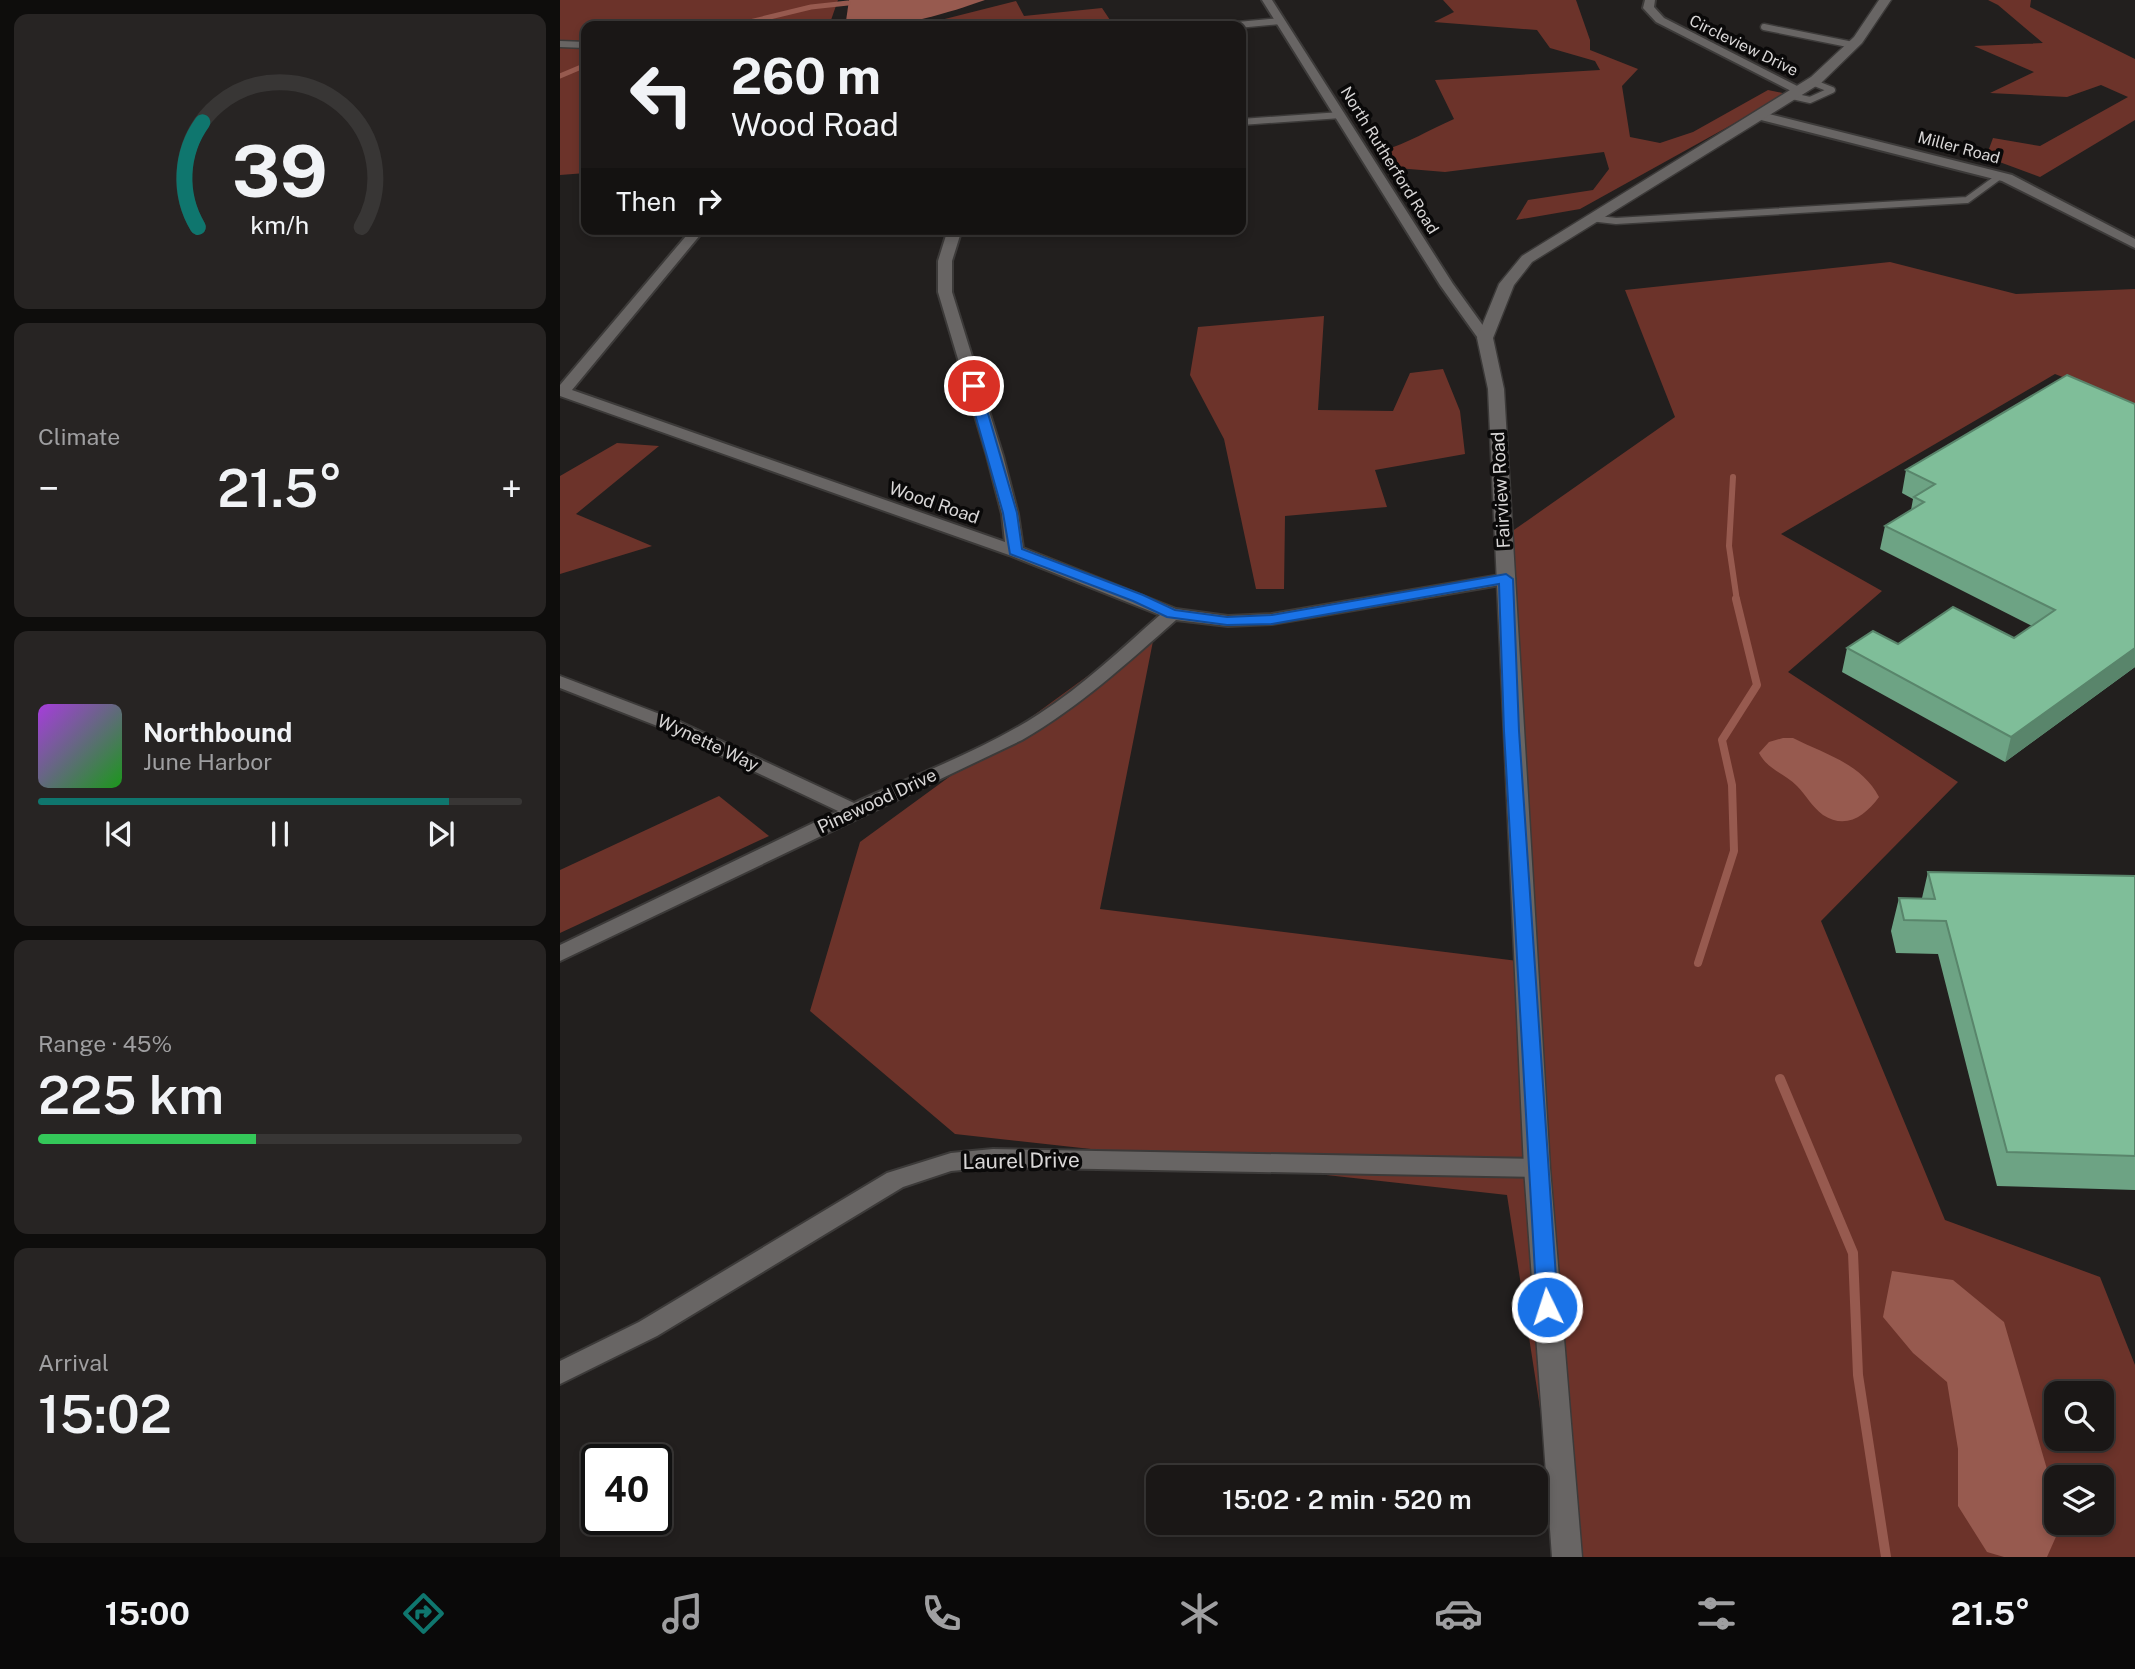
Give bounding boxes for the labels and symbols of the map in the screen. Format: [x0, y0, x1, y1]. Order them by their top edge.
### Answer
street label: Circleview Drive [1686, 11, 1801, 80]
street label: North Rutherford Road [1336, 83, 1443, 237]
street label: Miller Road [1916, 127, 2002, 168]
pin [944, 356, 1004, 416]
street label: Fairview Road [1487, 431, 1514, 549]
street label: Wood Road [886, 477, 982, 528]
street label: Wynette Way [654, 710, 763, 775]
street label: Pinewood Drive [814, 764, 940, 837]
street label: Laurel Drive [962, 1147, 1080, 1174]
position arrow [1510, 1270, 1584, 1344]
speed limit sign: 40 [581, 1444, 672, 1535]

